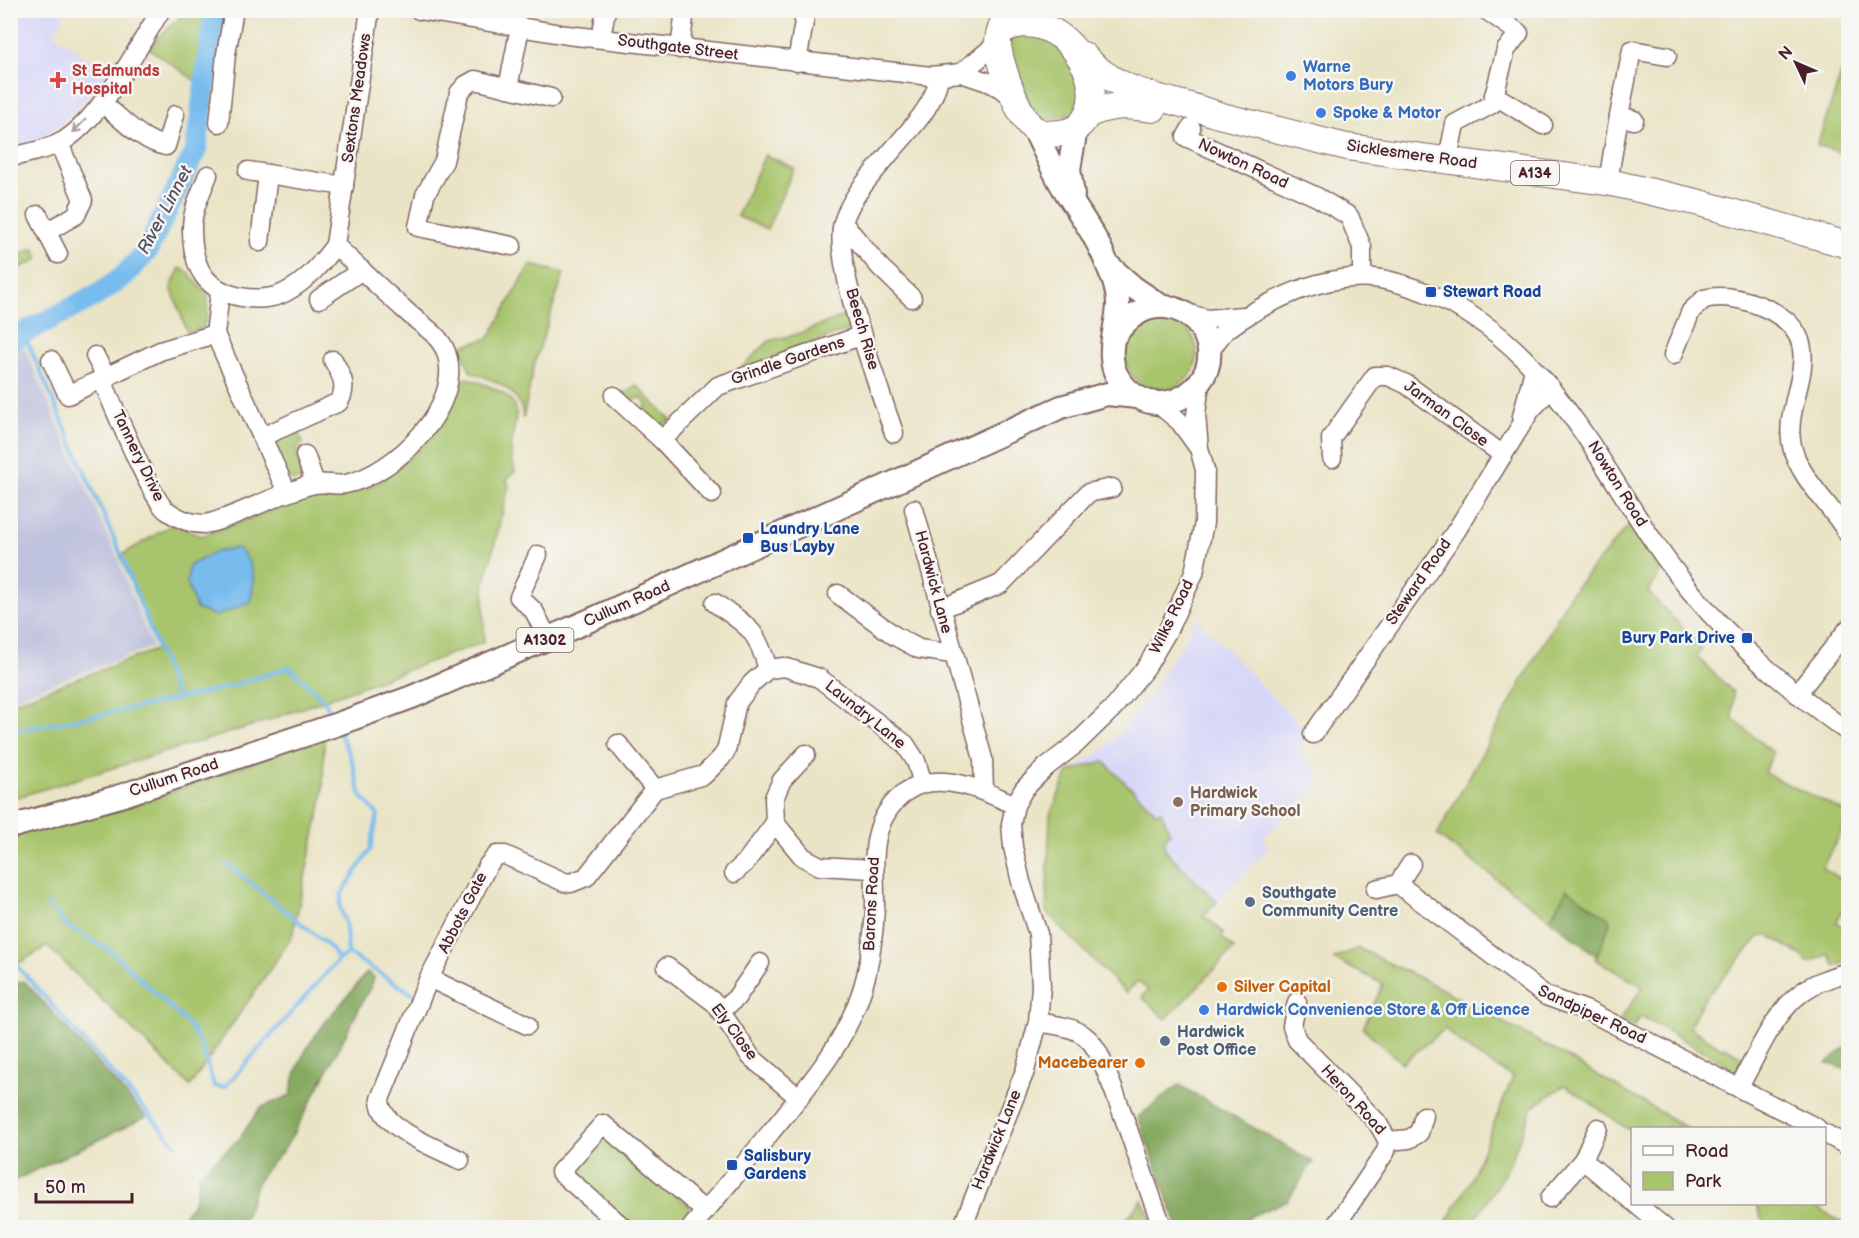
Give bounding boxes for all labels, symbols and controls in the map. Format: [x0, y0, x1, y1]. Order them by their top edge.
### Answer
street label: Southgate Street [617, 31, 740, 65]
street label: Sextons Meadows [339, 32, 375, 164]
north arrow [1766, 33, 1826, 93]
text: N [1775, 43, 1797, 65]
place label: Warne Motors Bury [1303, 58, 1394, 95]
place label: St Edmunds Hospital [72, 62, 160, 99]
marker: Warne Motors Bury [1284, 69, 1298, 83]
marker: St Edmunds Hospital [49, 71, 67, 89]
place label: Spoke & Motor [1333, 104, 1442, 123]
marker: Spoke & Motor [1314, 106, 1328, 120]
one-way arrow [72, 118, 87, 133]
street label: Nowton Road [1195, 135, 1291, 193]
street label: Sicklesmere Road [1346, 136, 1478, 174]
road number: A134 [1511, 161, 1559, 185]
water label: River Linnet [133, 162, 197, 258]
place label: Stewart Road [1443, 283, 1541, 302]
marker: Stewart Road [1424, 285, 1438, 299]
street label: Beech Rise [841, 286, 883, 373]
street label: Grindle Gardens [729, 333, 847, 389]
street label: Jarman Close [1400, 377, 1492, 451]
street label: Tannery Drive [108, 407, 169, 505]
street label: Nowton Road [1583, 438, 1651, 530]
place label: Laundry Lane Bus Layby [760, 520, 860, 557]
street label: Hardwick Lane [910, 528, 956, 636]
marker: Laundry Lane Bus Layby [741, 531, 755, 545]
street label: Steward Road [1382, 535, 1456, 629]
street label: Cullum Road [581, 576, 673, 632]
street label: Wilks Road [1146, 577, 1198, 657]
road number: A1302 [516, 628, 574, 652]
place label: Bury Park Drive [1621, 629, 1735, 648]
marker: Bury Park Drive [1740, 631, 1754, 645]
street label: Laundry Lane [821, 677, 910, 754]
street label: Cullum Road [127, 755, 221, 801]
place label: Hardwick Primary School [1190, 784, 1300, 821]
marker: Hardwick Primary School [1171, 795, 1185, 809]
street label: Barons Road [860, 856, 884, 952]
street label: Abbots Gate [434, 869, 492, 957]
place label: Southgate Community Centre [1262, 884, 1398, 921]
marker: Southgate Community Centre [1243, 895, 1257, 909]
place label: Silver Capital [1234, 978, 1331, 997]
marker: Silver Capital [1215, 980, 1229, 994]
street label: Sandpiper Road [1535, 982, 1649, 1048]
street label: Ely Close [707, 1000, 762, 1064]
place label: Hardwick Convenience Store & Off Licence [1216, 1001, 1530, 1020]
marker: Hardwick Convenience Store & Off Licence [1197, 1003, 1211, 1017]
place label: Hardwick Post Office [1177, 1023, 1256, 1060]
marker: Hardwick Post Office [1158, 1034, 1172, 1048]
place label: Macebearer [1038, 1054, 1129, 1073]
marker: Macebearer [1133, 1056, 1147, 1070]
street label: Heron Road [1317, 1061, 1389, 1139]
street label: Hardwick Lane [968, 1087, 1026, 1193]
legend [1631, 1127, 1826, 1205]
text: Road [1685, 1141, 1729, 1162]
place label: Salisbury Gardens [744, 1147, 812, 1184]
marker: Salisbury Gardens [725, 1158, 739, 1172]
scale bar [36, 1166, 132, 1204]
text: Park [1685, 1171, 1721, 1192]
text: 50 m [45, 1177, 86, 1198]

